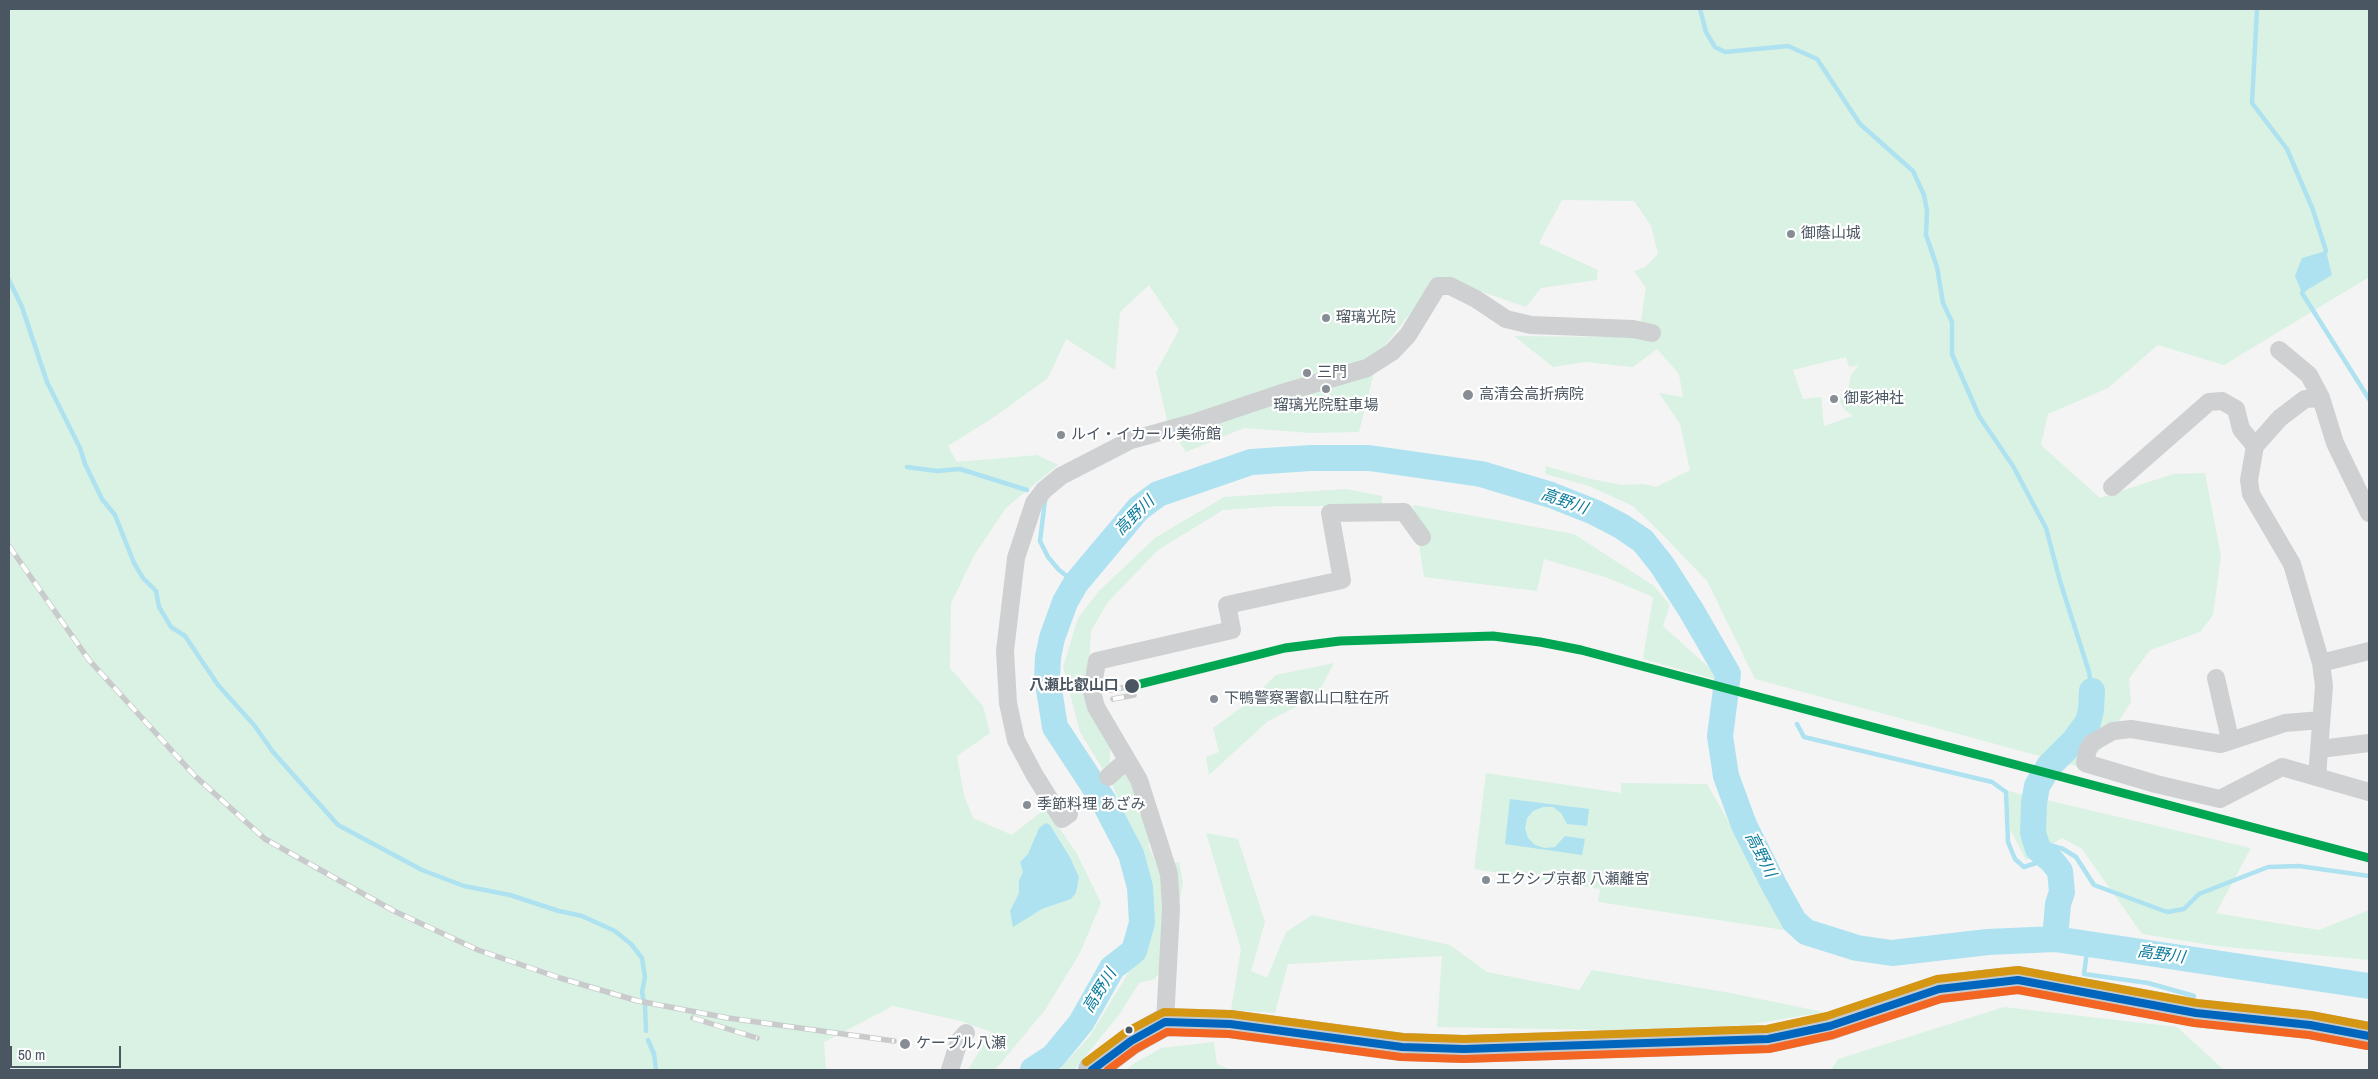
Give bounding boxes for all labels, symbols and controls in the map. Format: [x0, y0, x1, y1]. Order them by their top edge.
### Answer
place label: 御蔭山城 [1801, 225, 1861, 243]
marker: 御蔭山城 [1785, 228, 1797, 240]
place label: 瑠璃光院 [1336, 309, 1396, 327]
marker: 瑠璃光院 [1320, 312, 1332, 324]
place label: 三門 [1317, 364, 1347, 382]
marker: 三門 [1301, 367, 1313, 379]
marker: 瑠璃光院駐車場 [1320, 383, 1332, 395]
place label: 高清会高折病院 [1479, 386, 1584, 404]
marker: 高清会高折病院 [1461, 388, 1475, 402]
place label: 御影神社 [1844, 390, 1904, 408]
marker: 御影神社 [1828, 393, 1840, 405]
place label: 瑠璃光院駐車場 [1274, 397, 1378, 415]
place label: ルイ・イカール美術館 [1071, 426, 1221, 444]
marker: ルイ・イカール美術館 [1055, 429, 1067, 441]
water label: 高野川 [1538, 485, 1590, 519]
water label: 高野川 [1111, 492, 1159, 540]
place label: 八瀬比叡山口 [1029, 677, 1119, 695]
marker: 八瀬比叡山口 [1123, 677, 1141, 695]
place label: 下鴨警察署叡山口駐在所 [1224, 690, 1389, 708]
marker: 下鴨警察署叡山口駐在所 [1208, 693, 1220, 705]
place label: 季節料理 あざみ [1037, 796, 1145, 814]
marker: 季節料理 あざみ [1021, 799, 1033, 811]
water label: 高野川 [1741, 829, 1779, 881]
place label: エクシブ京都 八瀬離宮 [1496, 871, 1649, 889]
marker: エクシブ京都 八瀬離宮 [1480, 874, 1492, 886]
water label: 高野川 [2136, 942, 2186, 968]
water label: 高野川 [1079, 966, 1121, 1016]
unlabelled marker [1124, 1025, 1134, 1035]
place label: ケーブル八瀬 [916, 1035, 1006, 1053]
scale bar [12, 1036, 124, 1068]
marker: ケーブル八瀬 [898, 1037, 912, 1051]
text: 50 m [18, 1044, 45, 1065]

